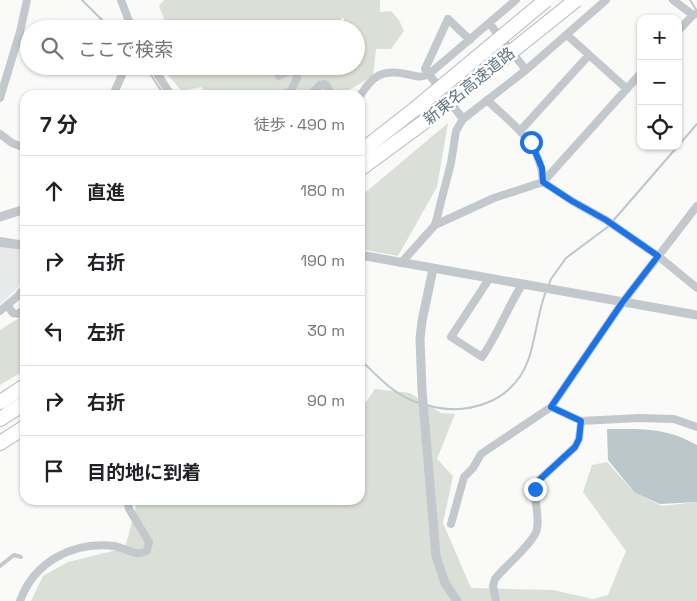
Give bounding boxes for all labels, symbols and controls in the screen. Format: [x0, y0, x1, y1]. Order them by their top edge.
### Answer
map controls [637, 15, 682, 150]
button: + [637, 15, 682, 60]
search box [20, 20, 365, 75]
icon: search [38, 34, 66, 62]
text: ここで検索 [78, 37, 173, 62]
street label: 新東名高速道路 [419, 43, 519, 129]
button: − [637, 60, 682, 105]
button: locate [637, 105, 682, 150]
text: 7 分 [40, 111, 78, 138]
text: 徒歩 · 490 m [254, 114, 345, 135]
route start [520, 131, 543, 154]
icon: ahead [40, 177, 68, 205]
text: 直進 [87, 180, 125, 205]
text: 180 m [300, 180, 345, 201]
icon: right [40, 247, 68, 275]
text: 右折 [87, 250, 125, 275]
text: 190 m [300, 250, 345, 271]
icon: left [40, 317, 68, 345]
text: 左折 [87, 320, 125, 345]
text: 30 m [307, 320, 345, 341]
icon: right [40, 387, 68, 415]
text: 右折 [87, 390, 125, 415]
text: 90 m [307, 390, 345, 411]
icon: arrive [40, 457, 68, 485]
text: 目的地に到着 [87, 460, 201, 485]
route end [524, 478, 547, 501]

